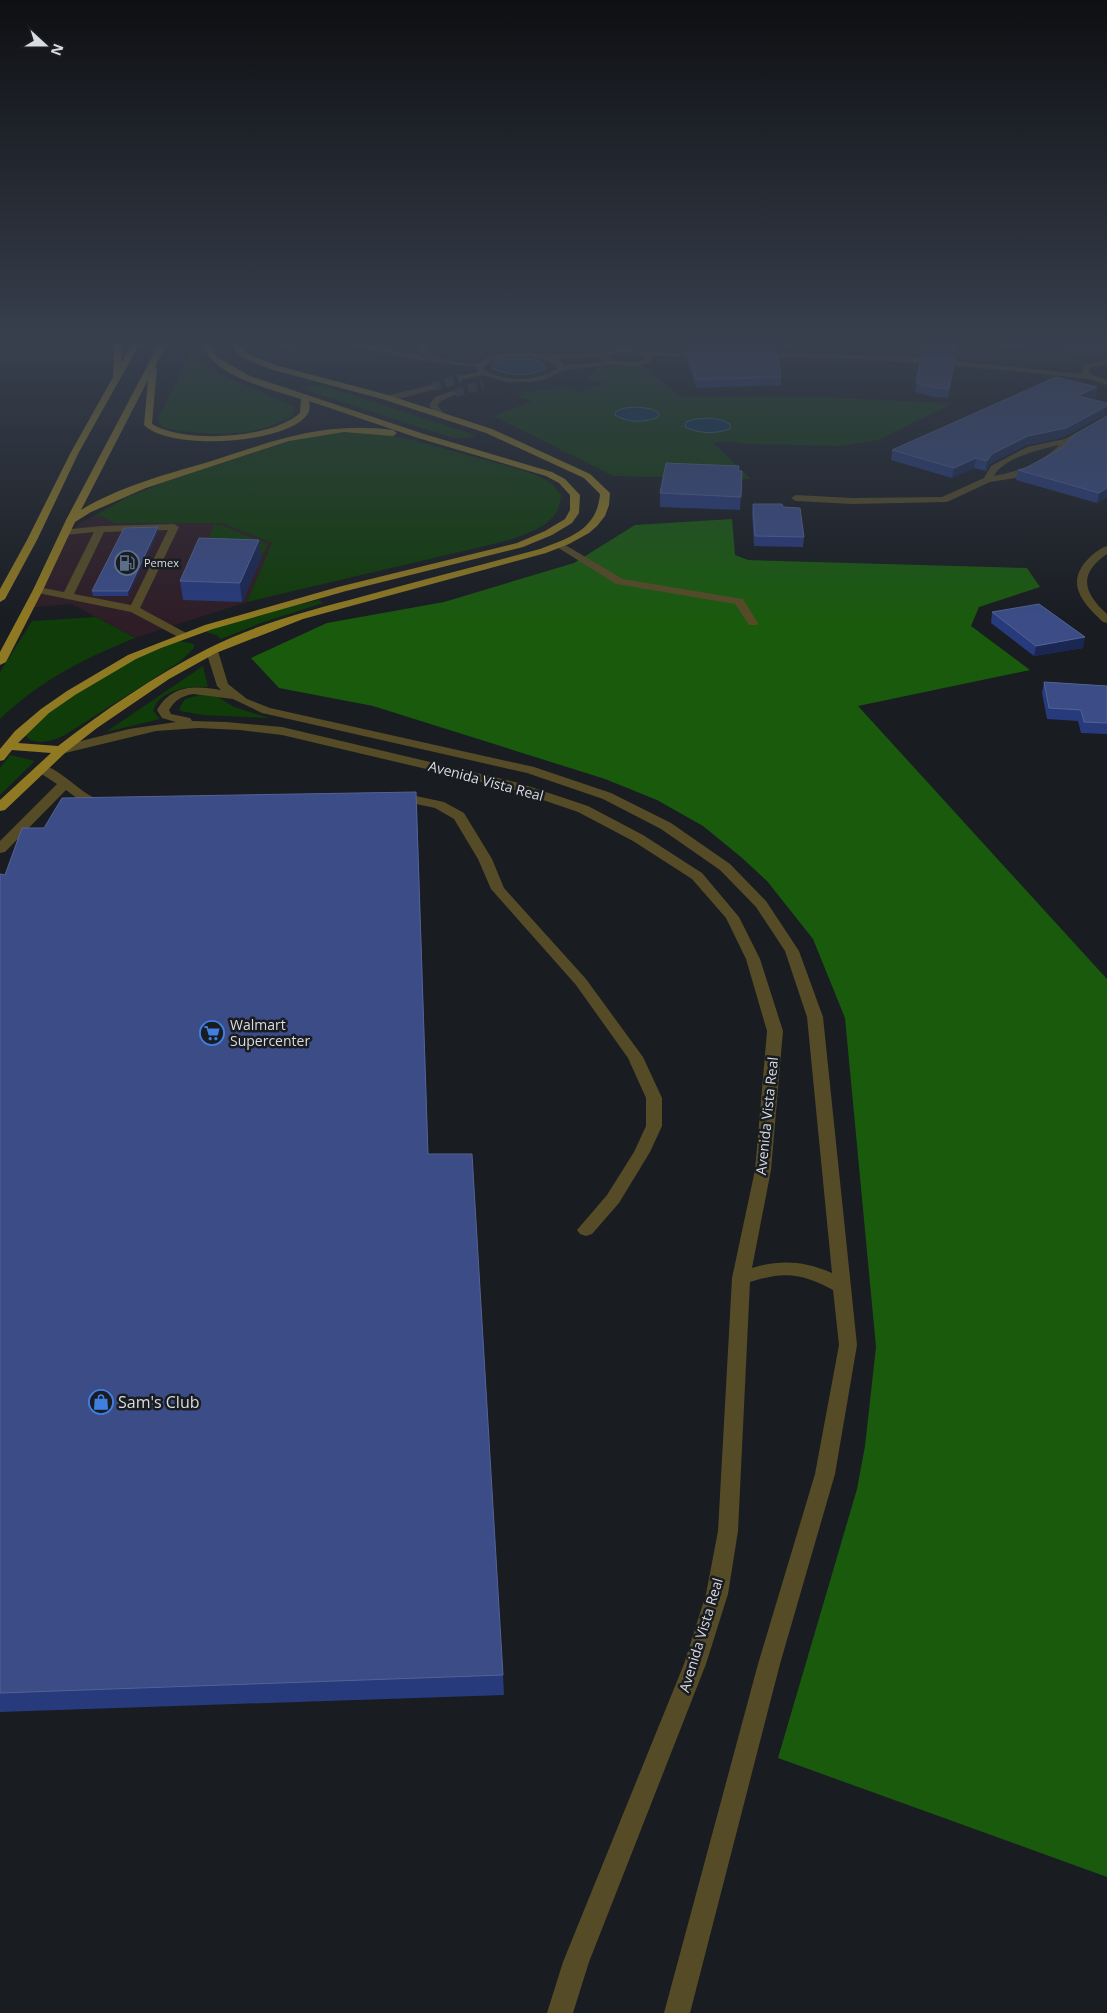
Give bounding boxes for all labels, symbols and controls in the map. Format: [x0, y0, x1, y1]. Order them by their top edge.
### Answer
north arrow [20, 20, 70, 70]
text: N [47, 41, 69, 59]
fuel station icon: Pemex [114, 550, 140, 576]
place label: Pemex [144, 555, 179, 570]
street label: Avenida Vista Real [426, 756, 546, 805]
place label: Walmart Supercenter [230, 1015, 310, 1050]
supermarket icon: Walmart Supercenter [199, 1020, 225, 1046]
street label: Avenida Vista Real [751, 1056, 782, 1176]
shop icon: Sam's Club [88, 1389, 114, 1415]
place label: Sam's Club [118, 1391, 199, 1413]
street label: Avenida Vista Real [674, 1575, 727, 1694]

